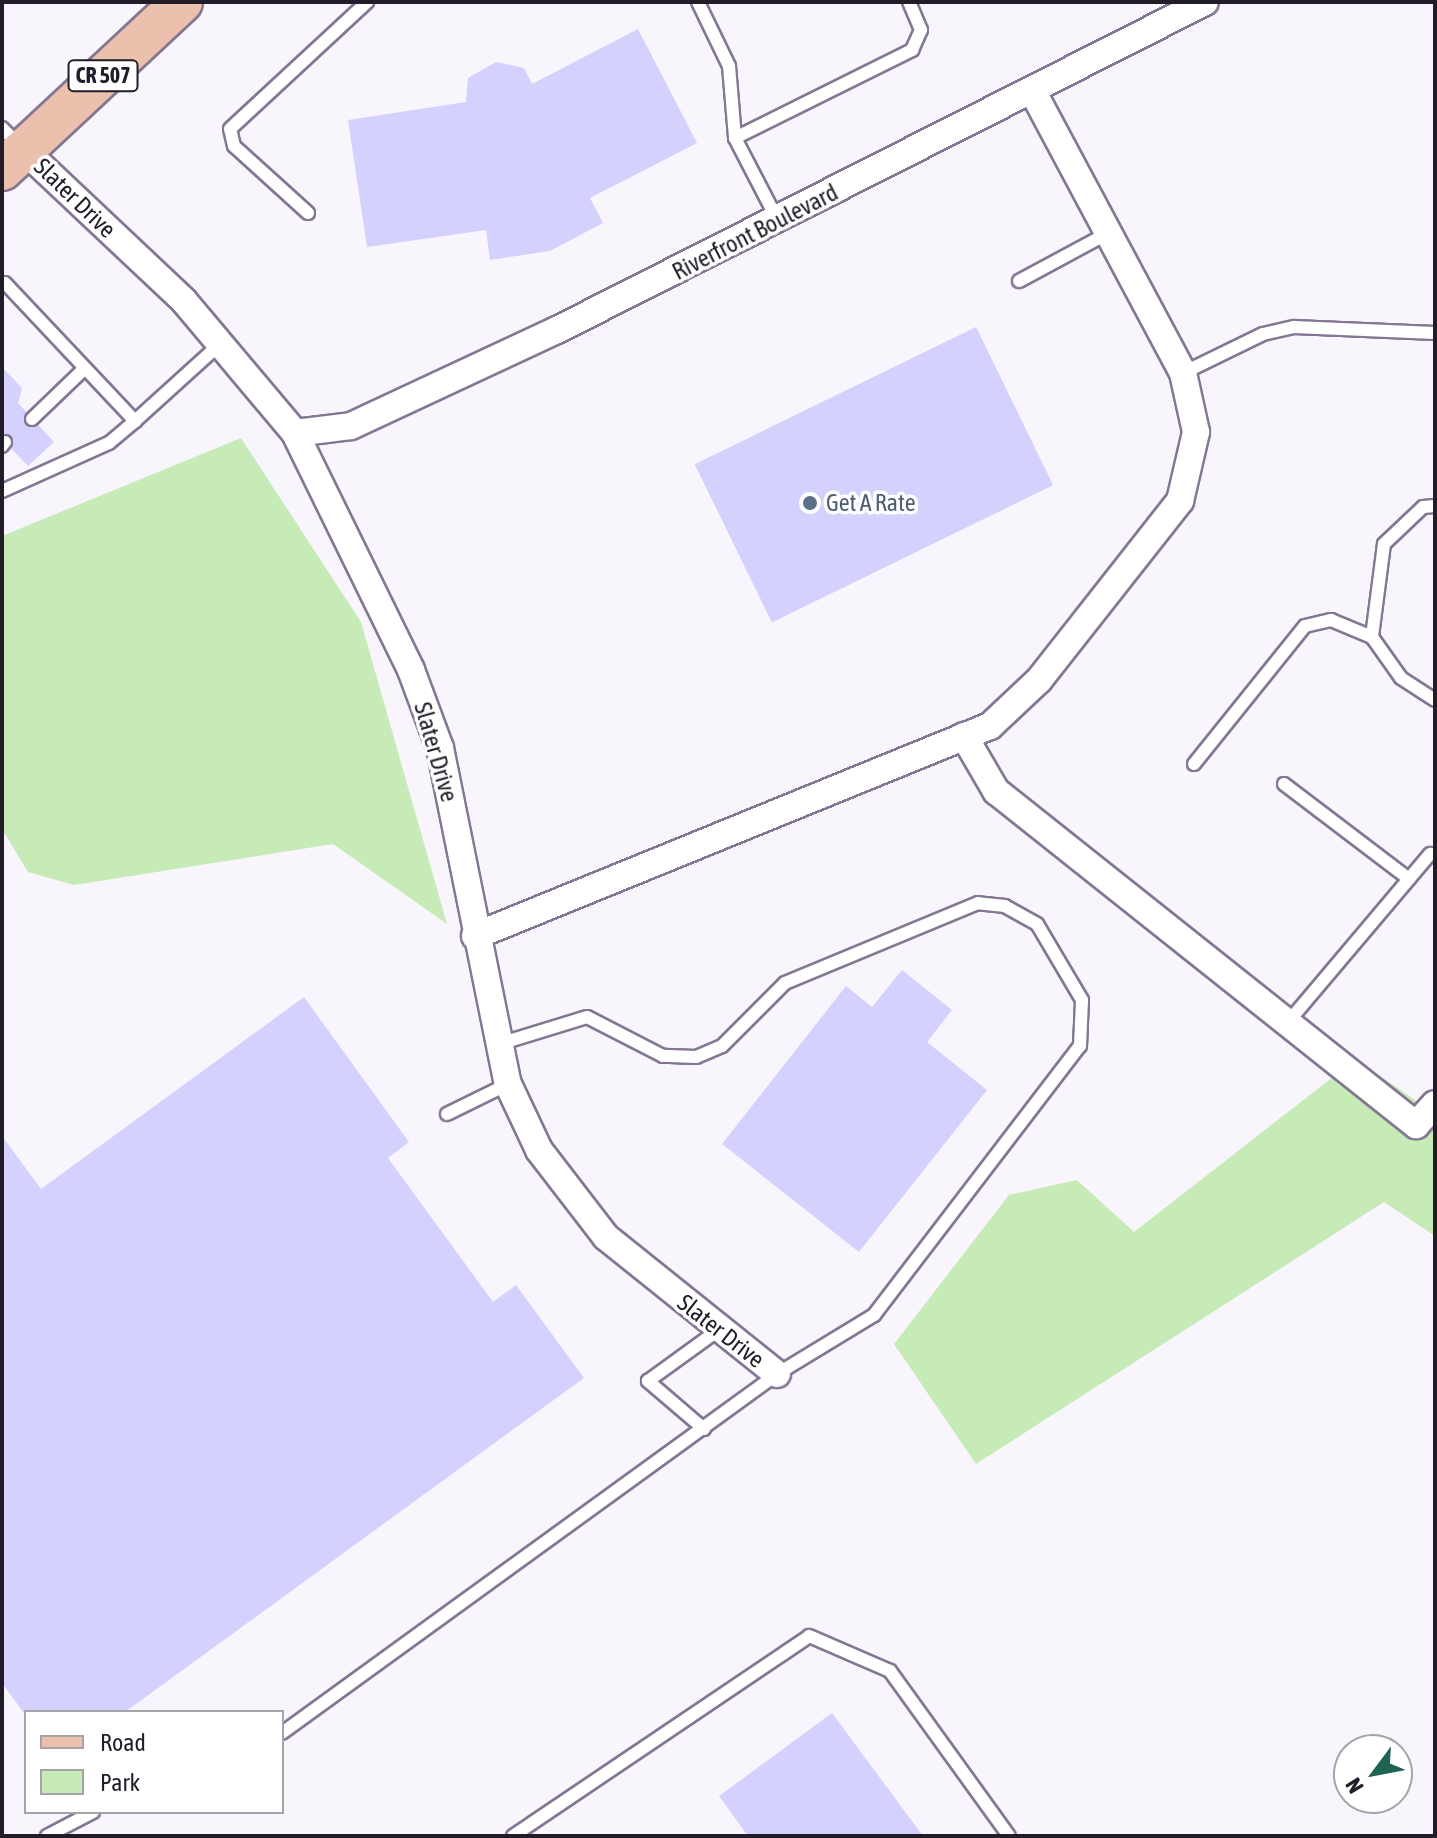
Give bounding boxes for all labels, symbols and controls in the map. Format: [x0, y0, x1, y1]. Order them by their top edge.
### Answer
road number: CR 507 [67, 58, 139, 94]
street label: Slater Drive [28, 152, 122, 244]
street label: Riverfront Boulevard [667, 178, 843, 286]
place label: Get A Rate [826, 489, 916, 517]
marker: Get A Rate [801, 494, 819, 512]
street label: Slater Drive [408, 699, 464, 805]
street label: Slater Drive [672, 1288, 770, 1374]
legend [24, 1710, 284, 1814]
text: Road [100, 1729, 146, 1756]
north arrow [1333, 1734, 1413, 1814]
text: Park [100, 1769, 140, 1796]
text: N [1340, 1773, 1369, 1798]

